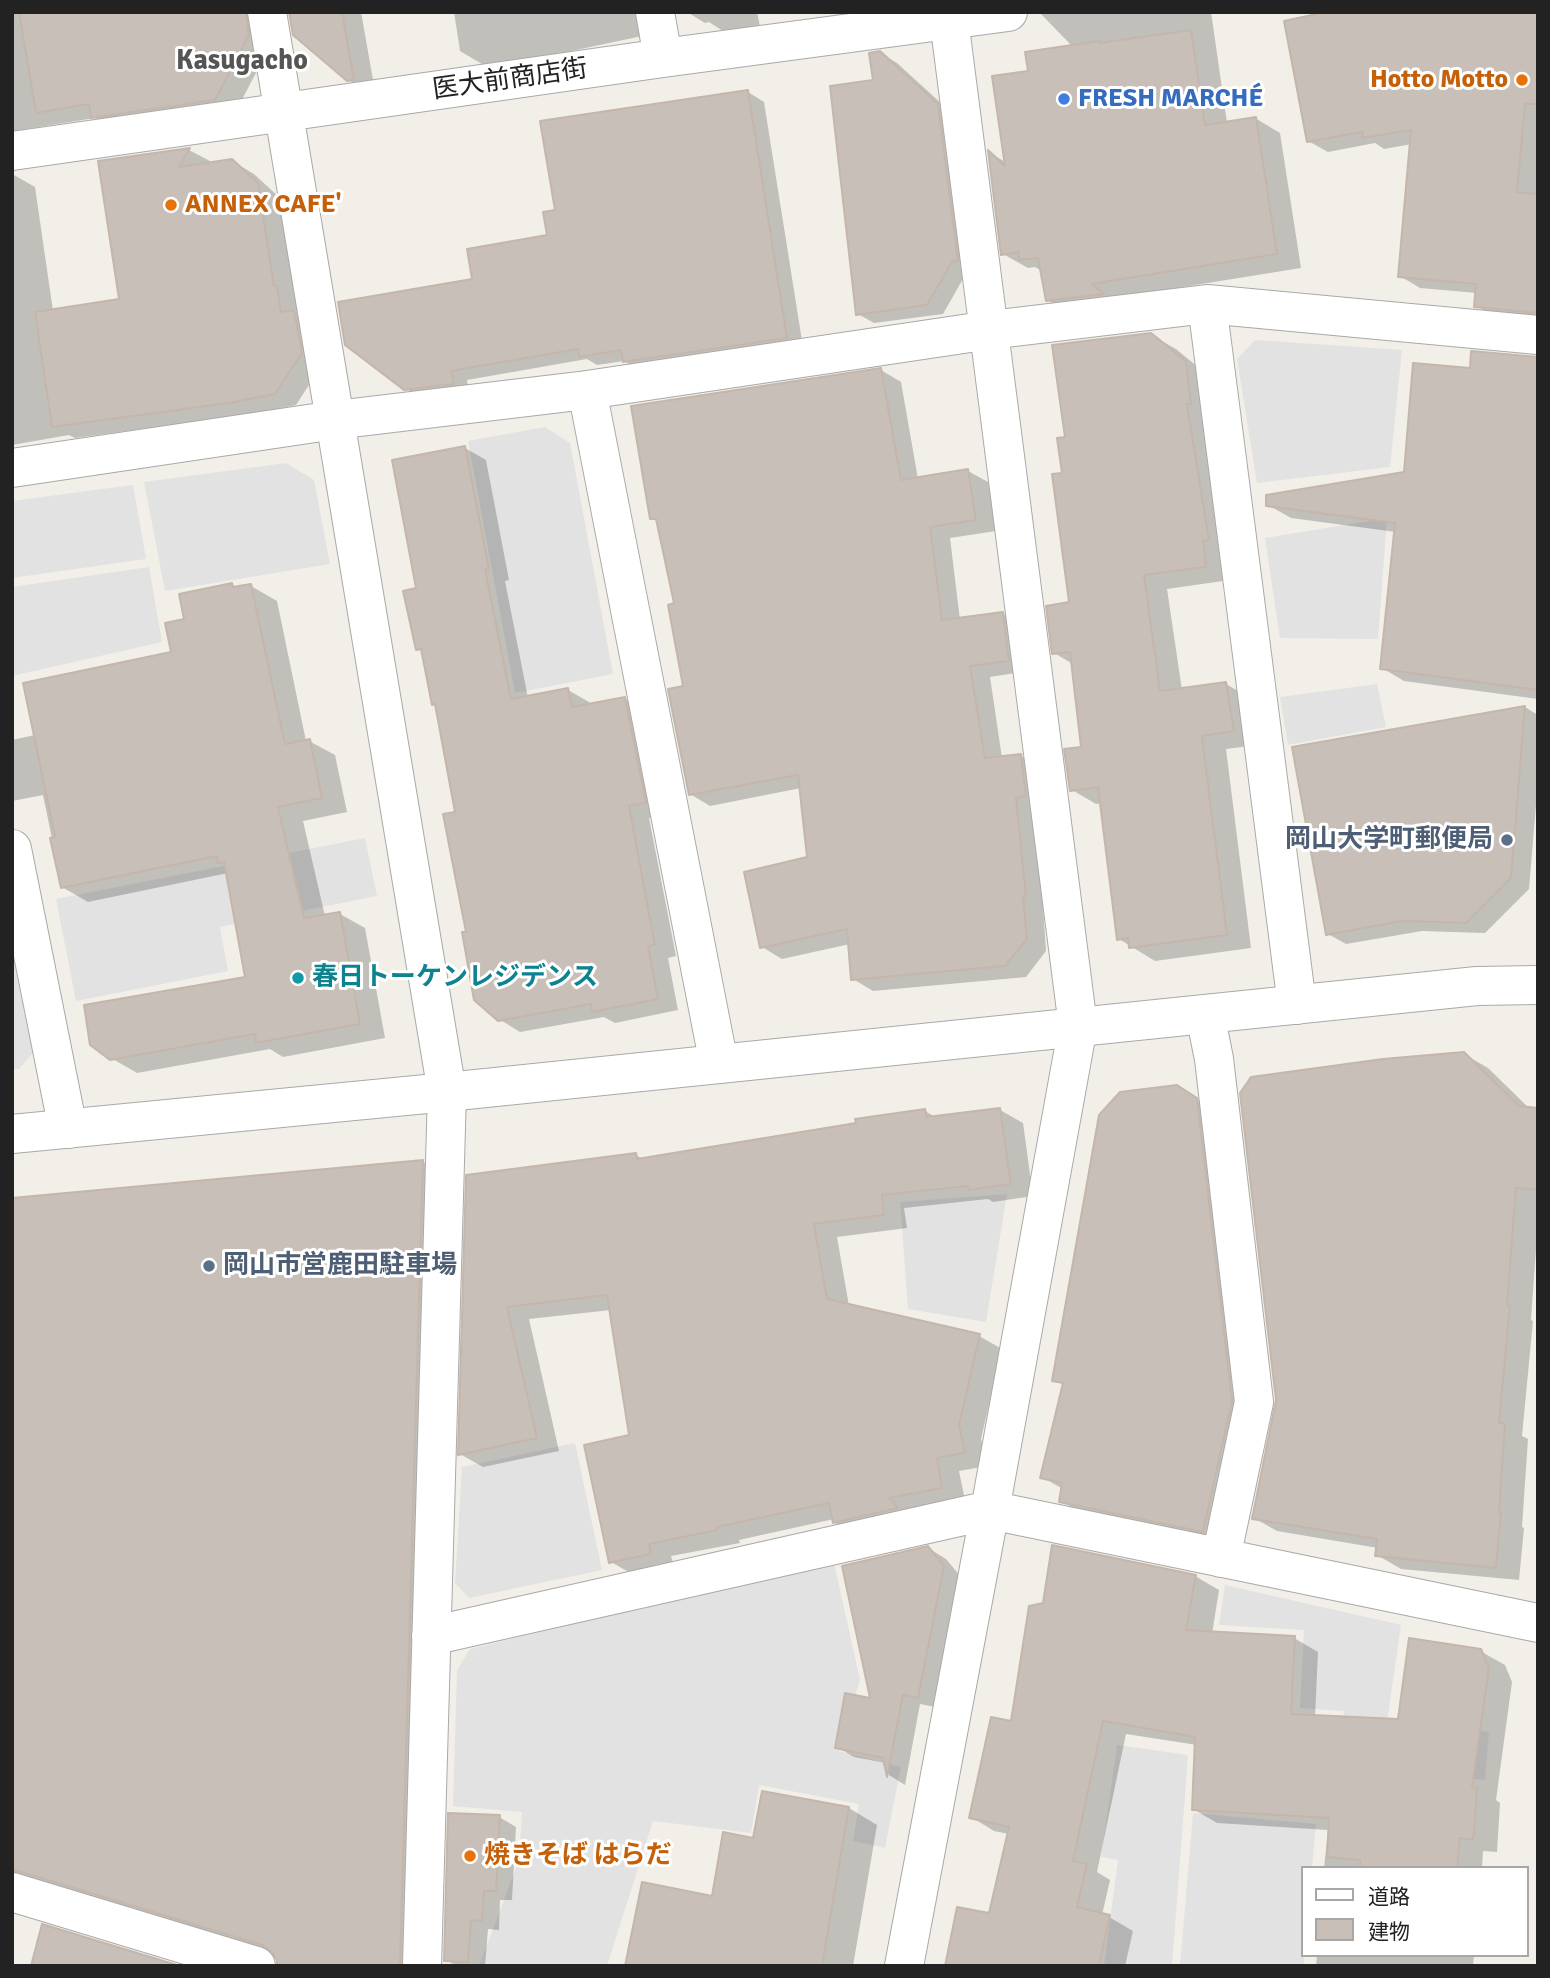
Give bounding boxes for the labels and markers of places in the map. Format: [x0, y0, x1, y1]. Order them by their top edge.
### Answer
place label: Hotto Motto [1370, 64, 1508, 96]
marker: Hotto Motto [1514, 72, 1530, 88]
place label: FRESH MARCHÉ [1078, 83, 1263, 115]
marker: FRESH MARCHÉ [1056, 91, 1072, 107]
place label: ANNEX CAFE' [185, 189, 342, 221]
marker: ANNEX CAFE' [163, 197, 179, 213]
place label: 岡山大学町郵便局 [1285, 824, 1493, 856]
marker: 岡山大学町郵便局 [1499, 832, 1515, 848]
place label: 春日トーケンレジデンス [312, 962, 598, 994]
marker: 春日トーケンレジデンス [290, 970, 306, 986]
place label: 岡山市営鹿田駐車場 [223, 1250, 457, 1282]
marker: 岡山市営鹿田駐車場 [201, 1258, 217, 1274]
place label: 焼きそば はらだ [484, 1840, 672, 1872]
marker: 焼きそば はらだ [462, 1848, 478, 1864]

